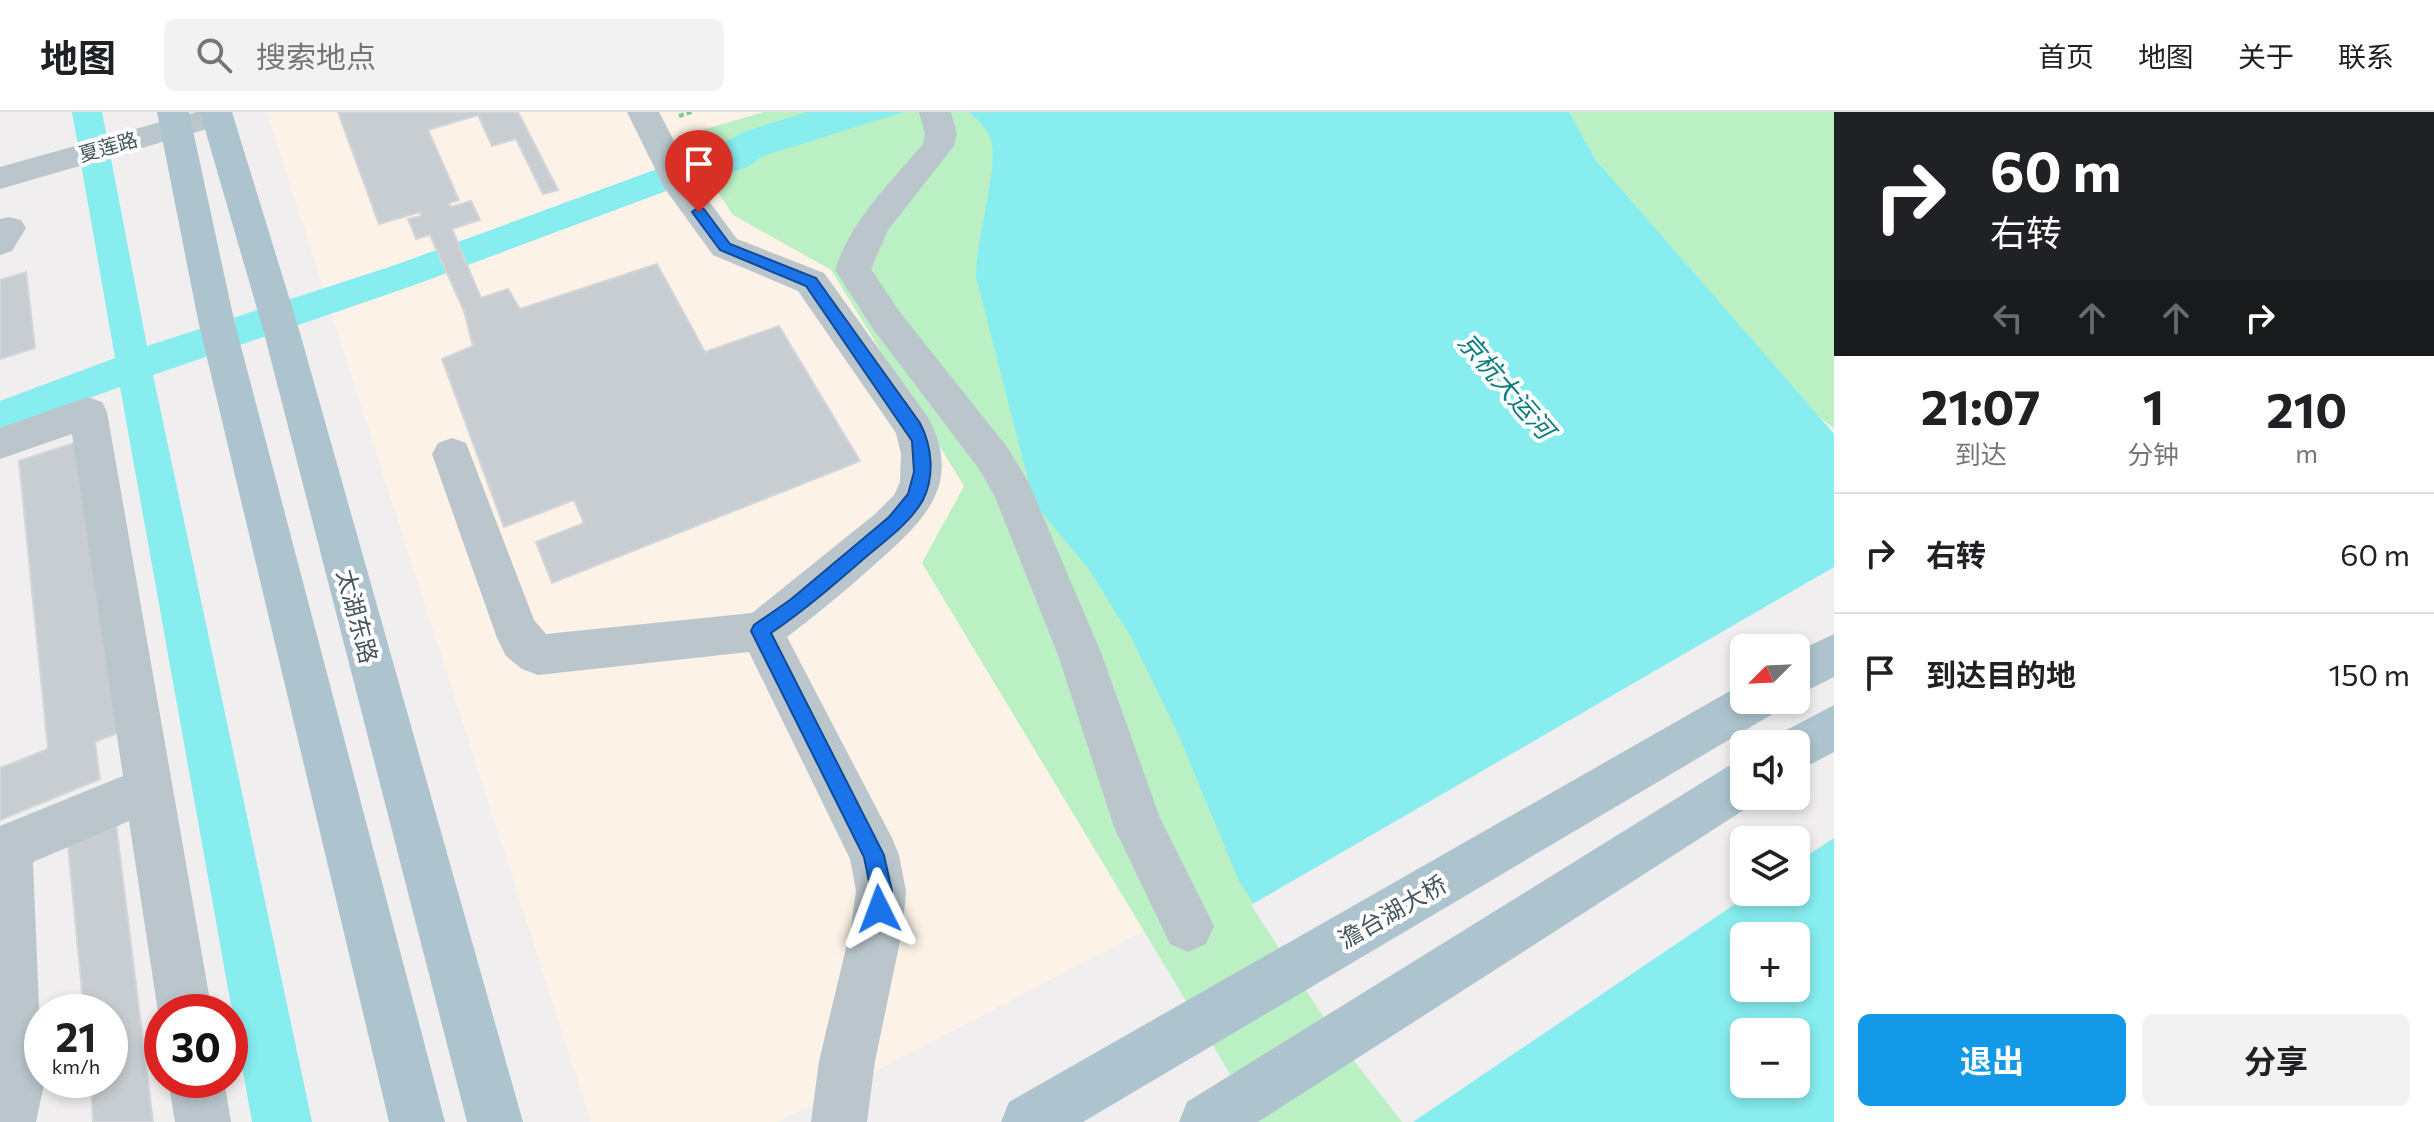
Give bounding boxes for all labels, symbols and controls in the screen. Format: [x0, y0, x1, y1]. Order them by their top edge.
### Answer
search box [164, 19, 724, 91]
text: 地图 [40, 33, 116, 80]
icon: search [192, 33, 236, 77]
text: 搜索地点 [256, 37, 376, 74]
text: 首页 [2038, 39, 2094, 73]
text: 地图 [2138, 39, 2194, 73]
text: 关于 [2238, 39, 2294, 73]
text: 联系 [2338, 39, 2394, 73]
street label: 夏莲路 [76, 126, 140, 166]
pin [665, 130, 733, 212]
text: 60 m [1990, 135, 2121, 204]
icon: arrive [677, 142, 721, 186]
icon: right [1858, 144, 1962, 248]
text: 右转 [1990, 209, 2062, 253]
icon: left [1986, 296, 2030, 340]
icon: ahead [2070, 296, 2114, 340]
icon: ahead [2154, 296, 2198, 340]
icon: right [2238, 296, 2282, 340]
water label: 京杭大运河 [1453, 326, 1565, 448]
text: 21:07 [1921, 376, 2040, 435]
text: 1 [2142, 376, 2164, 435]
text: 210 [2266, 379, 2347, 438]
text: m [2295, 437, 2318, 468]
text: 到达 [1955, 438, 2007, 469]
text: 分钟 [2127, 438, 2179, 469]
icon: right [1858, 531, 1902, 575]
text: 右转 [1926, 535, 1986, 572]
text: 60 m [2340, 535, 2410, 572]
street label: 太湖东路 [332, 566, 384, 666]
north arrow [1730, 634, 1810, 714]
map controls [1730, 634, 1810, 1098]
icon: arrive [1858, 651, 1902, 695]
text: 到达目的地 [1926, 655, 2076, 692]
text: 150 m [2328, 655, 2410, 692]
button: sound [1730, 730, 1810, 810]
button: layers [1730, 826, 1810, 906]
position arrow [837, 867, 921, 951]
street label: 澹台湖大桥 [1333, 868, 1451, 954]
button: + [1730, 922, 1810, 1002]
speed limit sign: 30 [144, 994, 248, 1098]
text: 21 [56, 1011, 96, 1060]
button: 退出 [1858, 1014, 2126, 1106]
button: 分享 [2142, 1014, 2410, 1106]
button: − [1730, 1018, 1810, 1098]
text: km/h [52, 1054, 100, 1078]

